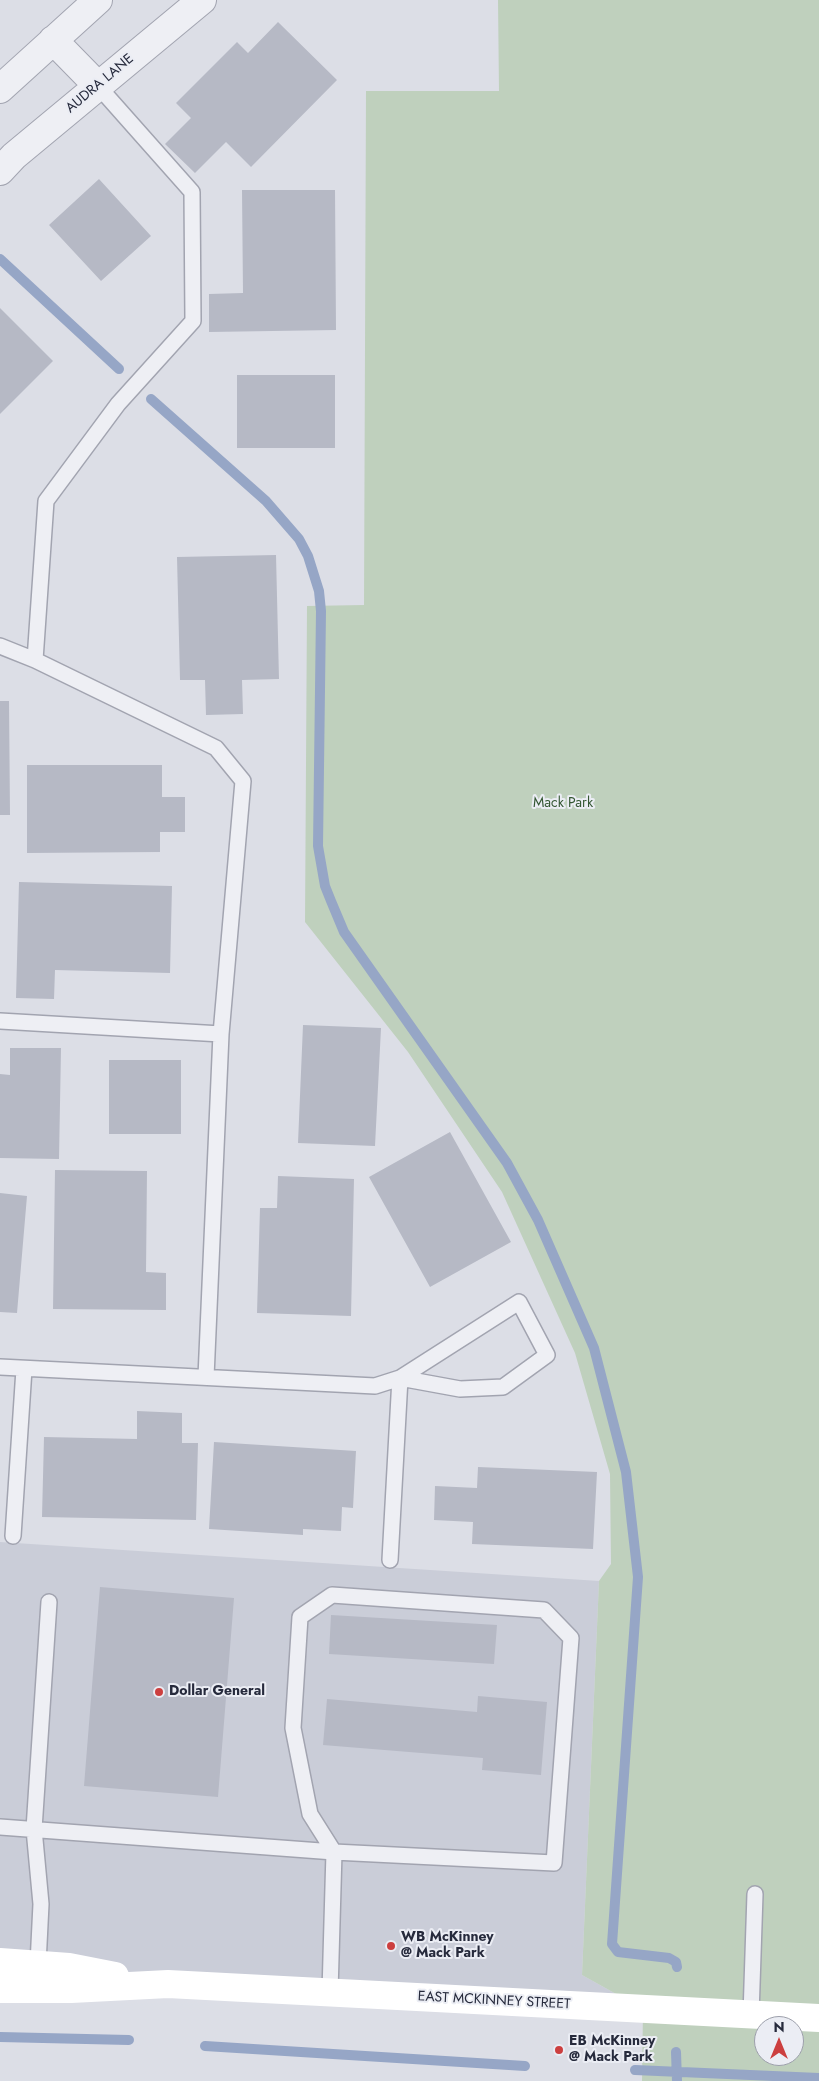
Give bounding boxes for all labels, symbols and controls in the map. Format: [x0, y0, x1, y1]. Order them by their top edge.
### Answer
street label: AUDRA LANE [63, 51, 137, 117]
park label: Mack Park [533, 796, 593, 812]
place label: Dollar General [169, 1684, 265, 1700]
marker: Dollar General [153, 1686, 165, 1698]
place label: WB McKinney @ Mack Park [401, 1930, 494, 1962]
marker: WB McKinney @ Mack Park [385, 1940, 397, 1952]
street label: EAST MCKINNEY STREET [417, 1989, 571, 2013]
north arrow [754, 2016, 804, 2066]
text: N [773, 2017, 785, 2037]
place label: EB McKinney @ Mack Park [569, 2034, 655, 2066]
marker: EB McKinney @ Mack Park [553, 2044, 565, 2056]

